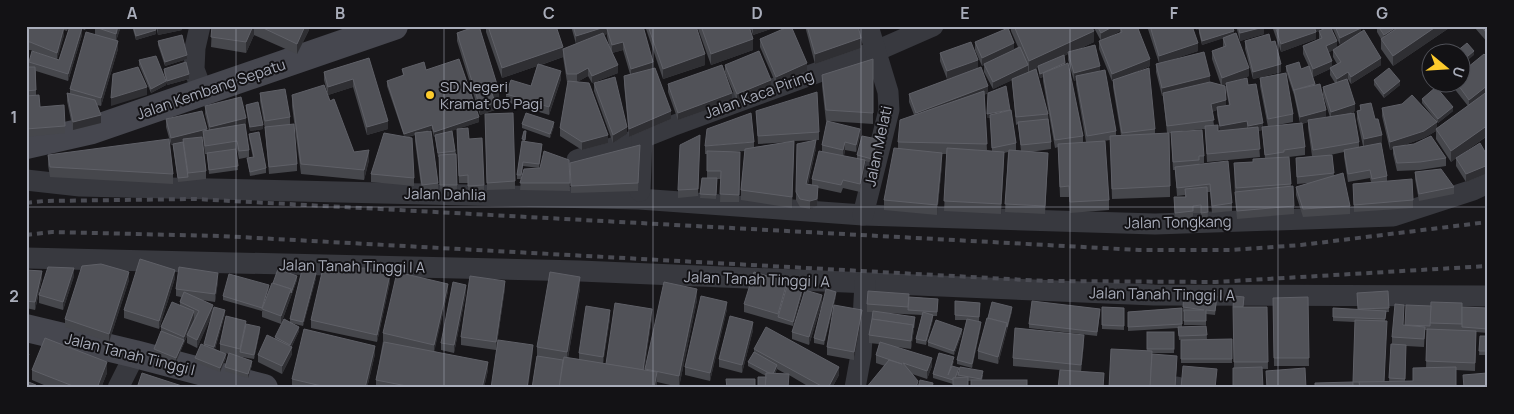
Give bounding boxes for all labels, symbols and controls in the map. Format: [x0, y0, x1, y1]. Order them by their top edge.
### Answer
text: A [127, 2, 138, 24]
text: B [335, 2, 345, 24]
text: C [543, 2, 555, 24]
text: D [751, 2, 763, 24]
text: E [960, 2, 970, 24]
text: F [1170, 2, 1179, 24]
text: G [1376, 2, 1388, 24]
north arrow [1422, 42, 1472, 92]
street label: Jalan Kembang Sepatu [134, 54, 288, 124]
street label: Jalan Kaca Piring [701, 64, 817, 124]
text: U [1448, 64, 1469, 80]
place label: SD Negeri Kramat 05 Pagi [440, 76, 543, 114]
marker: SD Negeri Kramat 05 Pagi [424, 89, 436, 101]
street label: Jalan Melati [859, 104, 897, 188]
text: 1 [10, 106, 18, 128]
street label: Jalan Dahlia [404, 183, 486, 205]
street label: Jalan Tongkang [1124, 211, 1232, 233]
street label: Jalan Tanah Tinggi I A [279, 254, 426, 278]
street label: Jalan Tanah Tinggi I A [684, 266, 831, 292]
street label: Jalan Tanah Tinggi I A [1089, 282, 1236, 306]
text: 2 [9, 285, 19, 307]
street label: Jalan Tanah Tinggi I [63, 328, 197, 380]

